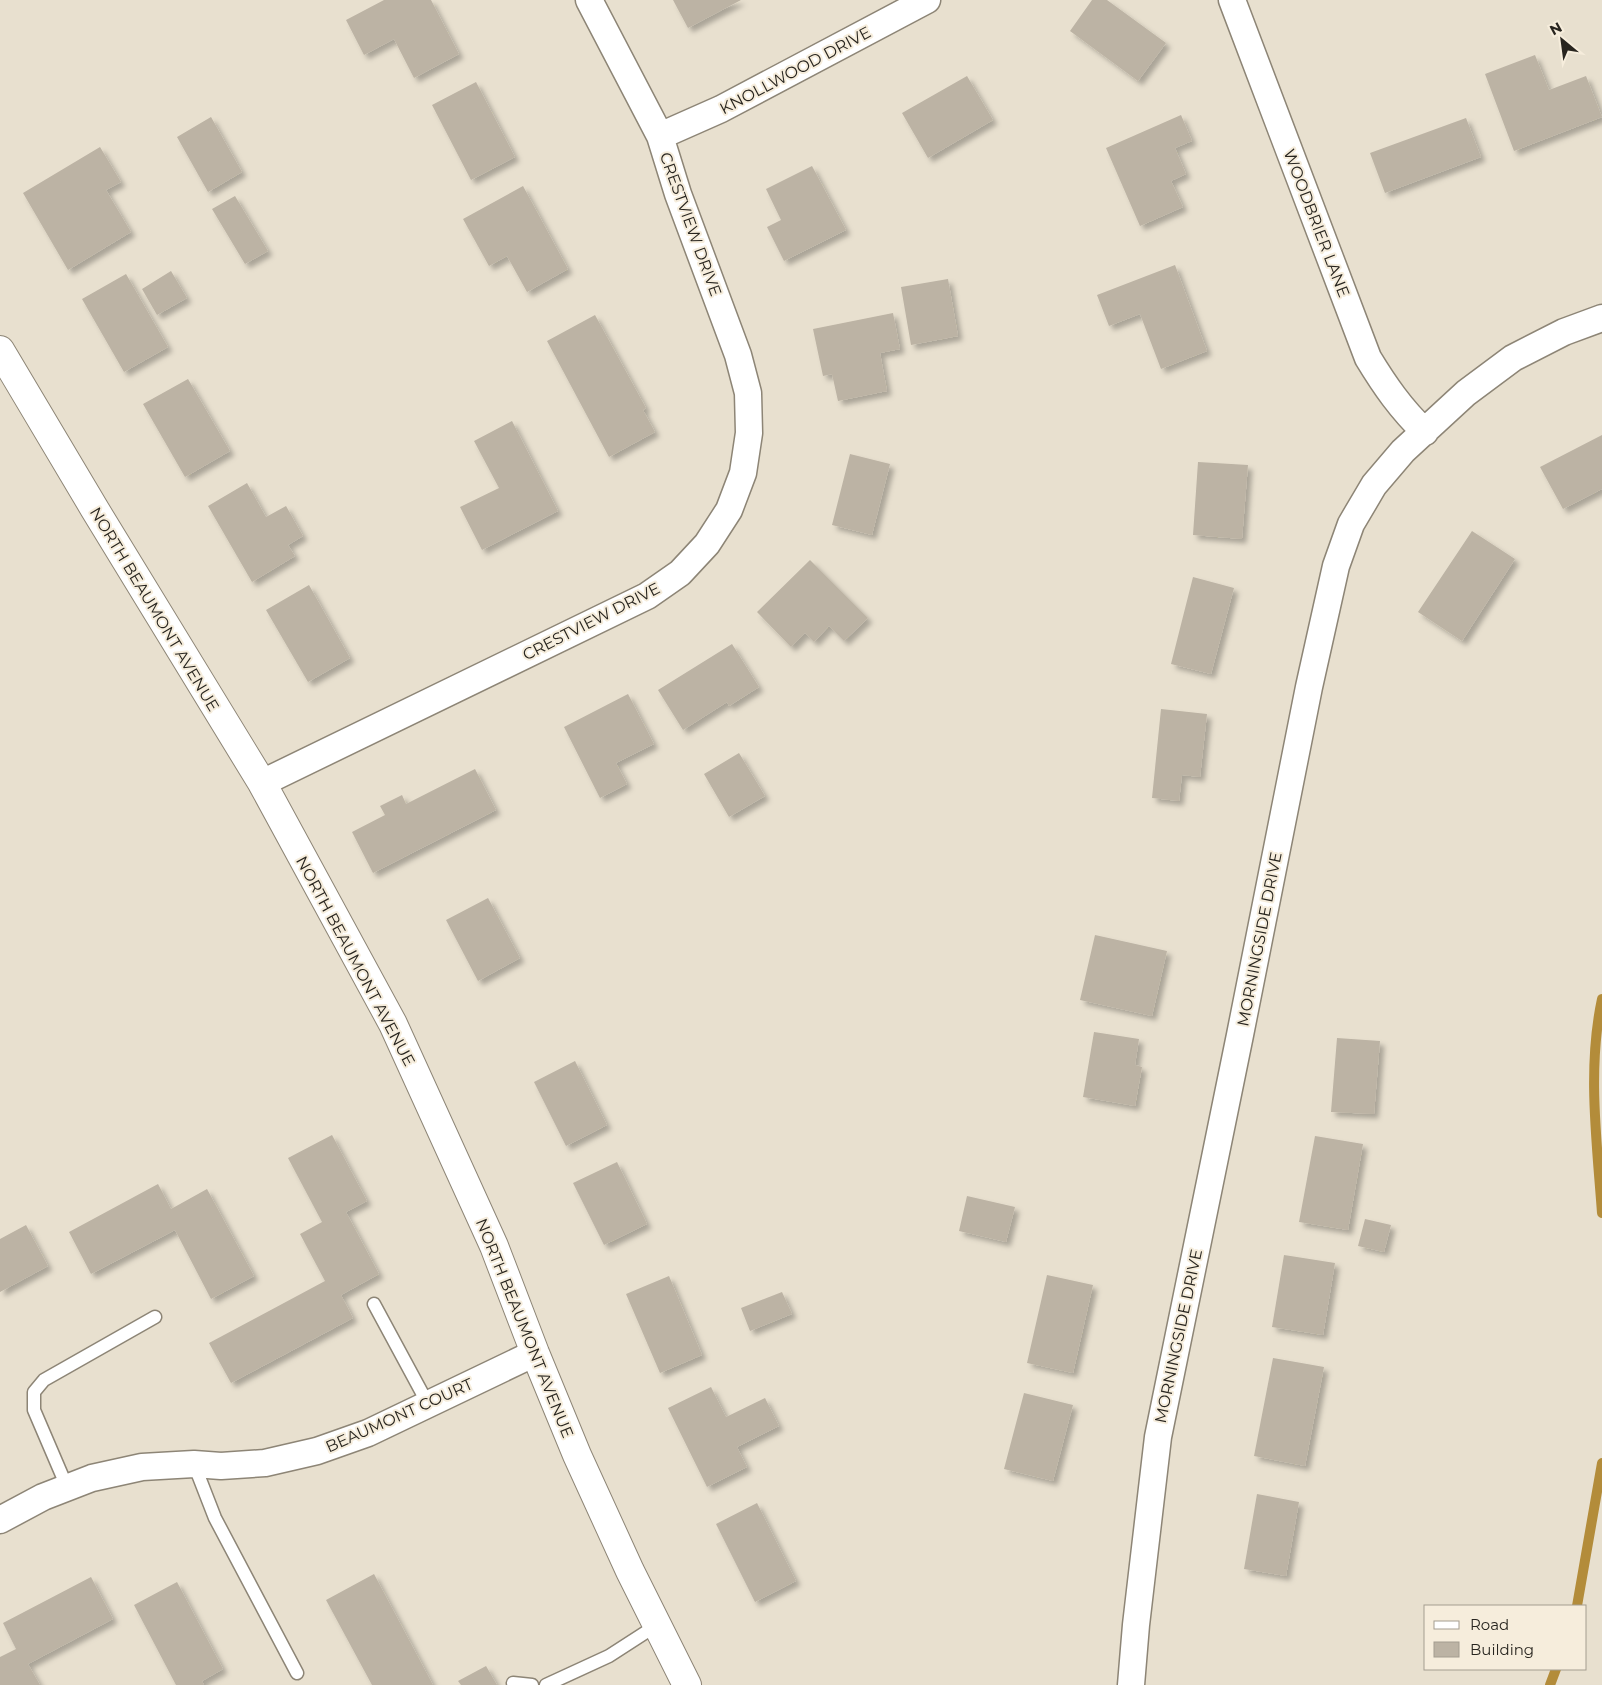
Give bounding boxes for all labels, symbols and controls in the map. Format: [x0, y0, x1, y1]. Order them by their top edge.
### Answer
north arrow [1537, 15, 1587, 65]
text: N [1546, 18, 1565, 39]
street label: KNOLLWOOD DRIVE [716, 22, 874, 118]
street label: WOODBRIER LANE [1280, 146, 1354, 300]
street label: CRESTVIEW DRIVE [656, 150, 725, 299]
street label: NORTH BEAUMONT AVENUE [86, 504, 223, 715]
street label: CRESTVIEW DRIVE [519, 579, 663, 664]
street label: MORNINGSIDE DRIVE [1233, 850, 1286, 1028]
street label: NORTH BEAUMONT AVENUE [292, 853, 419, 1069]
street label: NORTH BEAUMONT AVENUE [472, 1216, 577, 1441]
street label: MORNINGSIDE DRIVE [1151, 1247, 1206, 1425]
street label: BEAUMONT COURT [323, 1374, 477, 1457]
legend [1424, 1605, 1587, 1670]
text: Road [1470, 1615, 1509, 1634]
text: Building [1470, 1640, 1534, 1659]

